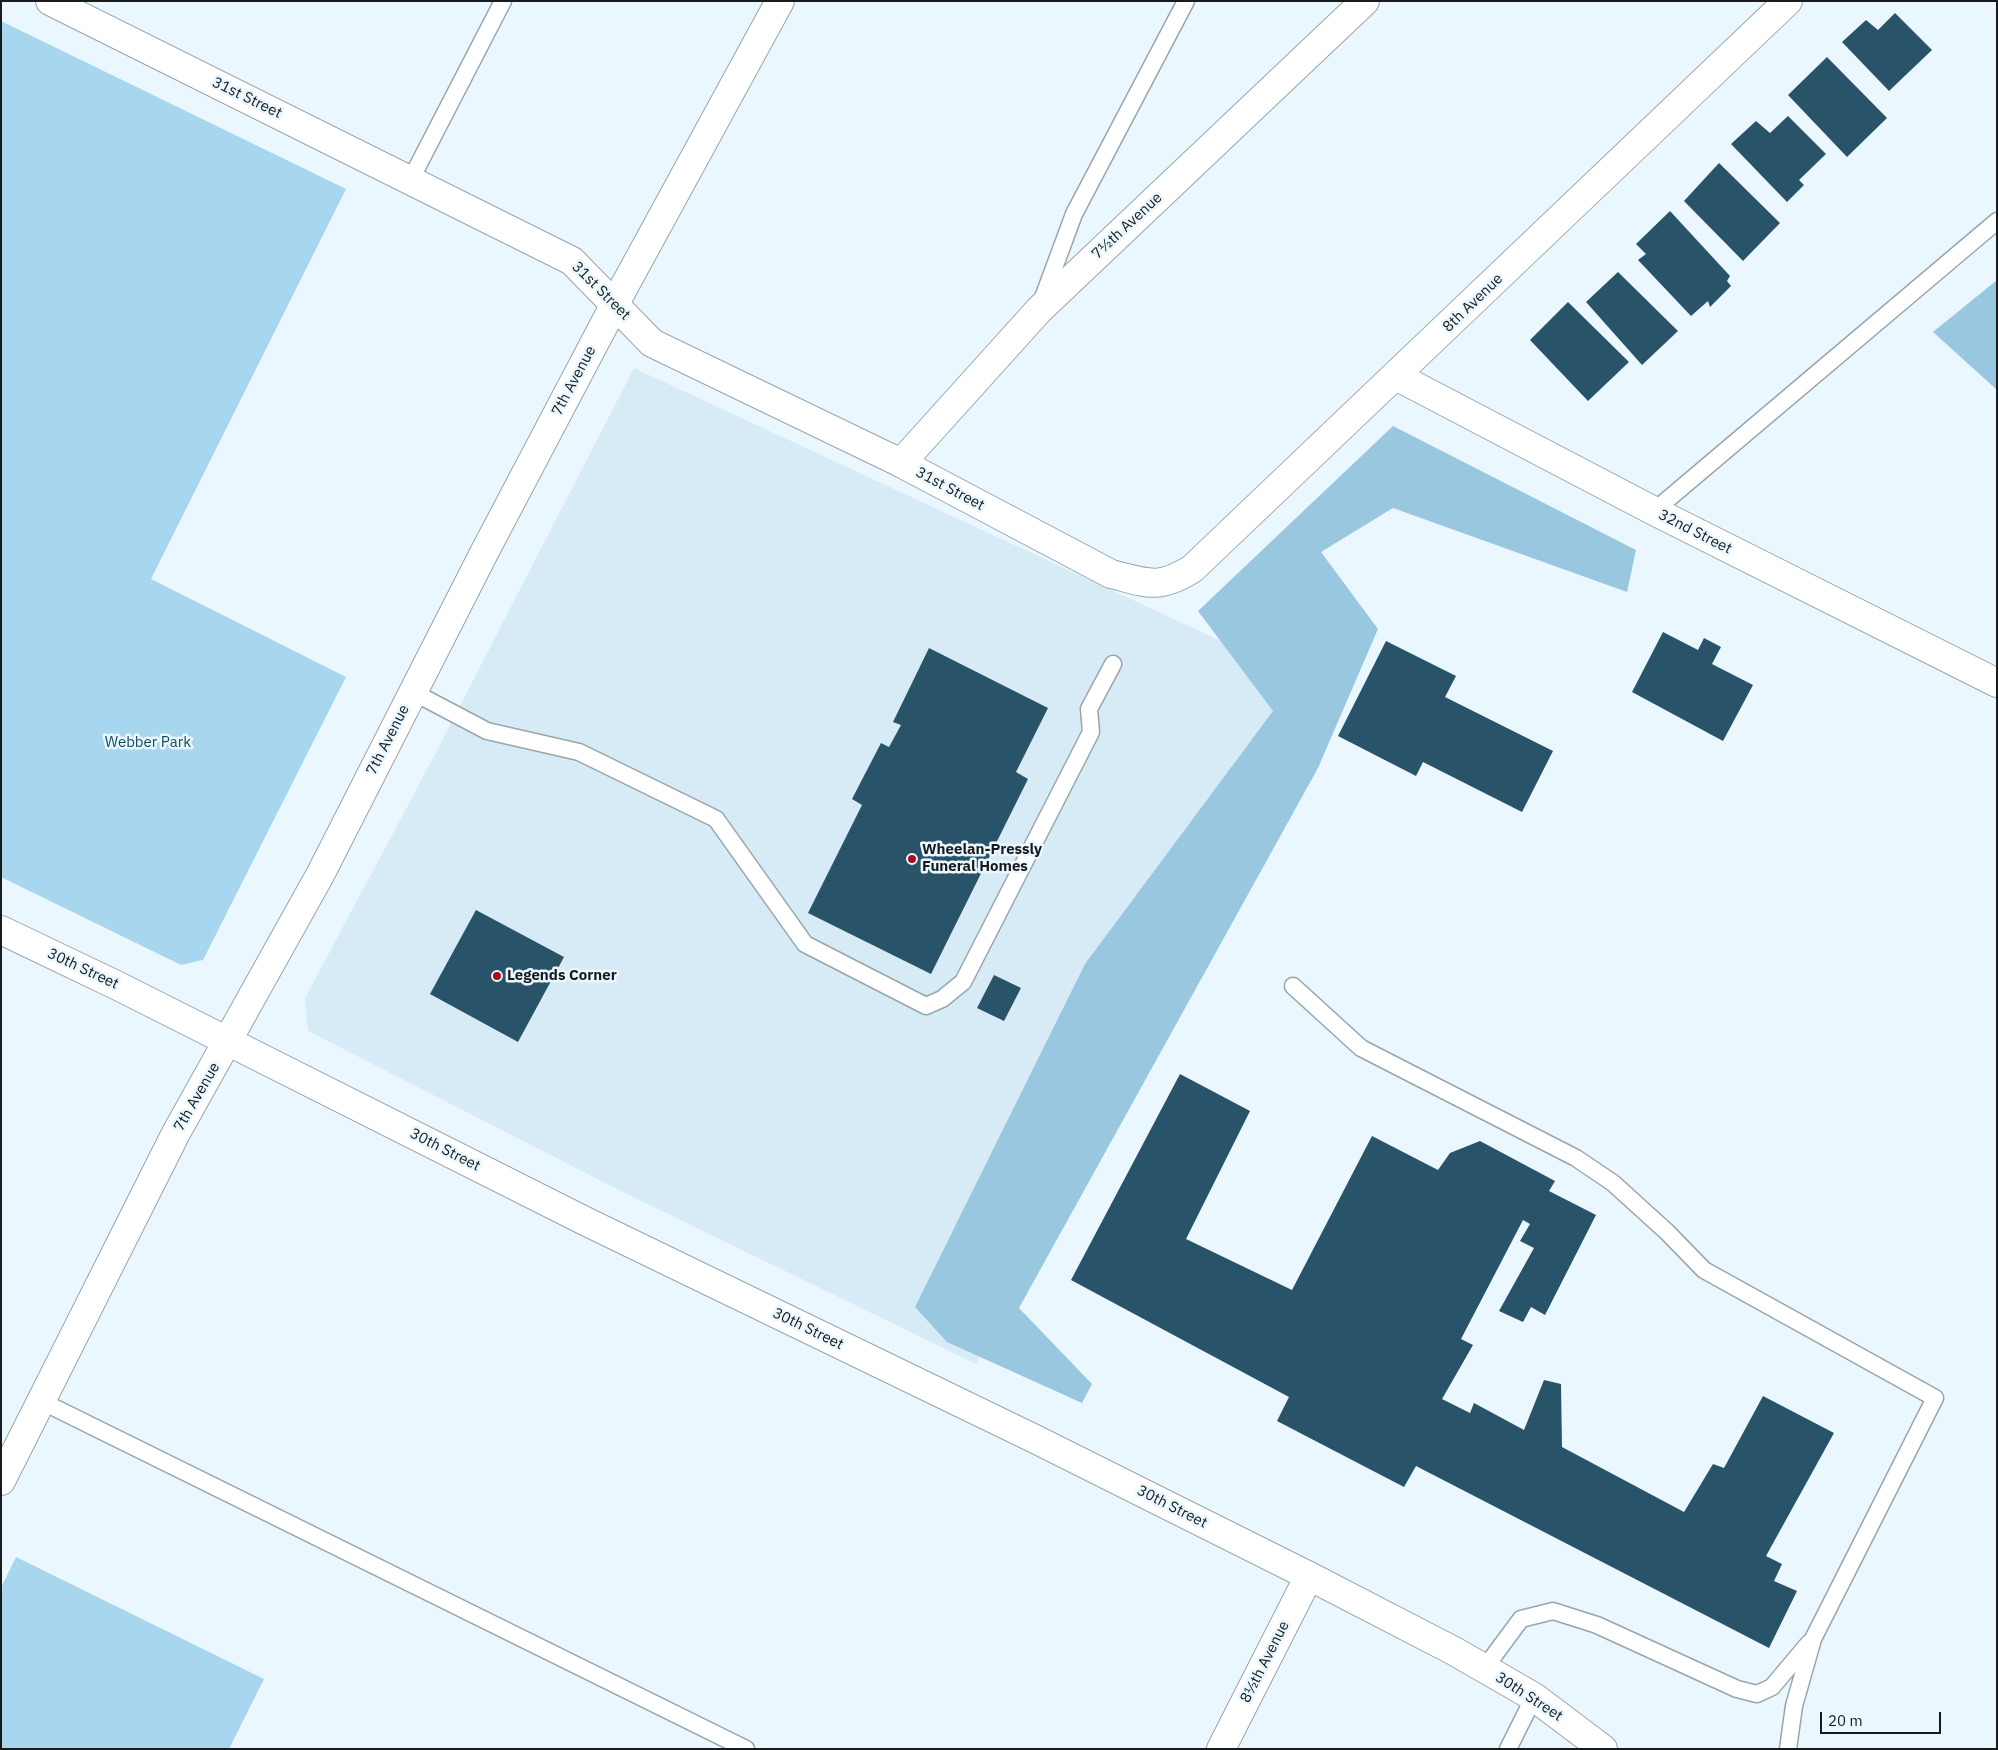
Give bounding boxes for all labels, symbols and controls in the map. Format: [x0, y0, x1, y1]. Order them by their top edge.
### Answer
street label: 31st Street [209, 73, 285, 123]
street label: 7½th Avenue [1088, 189, 1166, 263]
street label: 31st Street [568, 258, 634, 324]
street label: 8th Avenue [1439, 270, 1507, 336]
street label: 7th Avenue [548, 343, 600, 419]
street label: 31st Street [913, 463, 987, 515]
street label: 32nd Street [1655, 506, 1735, 558]
street label: 7th Avenue [363, 702, 413, 778]
park label: Webber Park [105, 734, 191, 752]
place label: Wheelan-Pressly Funeral Homes [922, 841, 1042, 876]
marker: Wheelan-Pressly Funeral Homes [906, 853, 918, 865]
street label: 30th Street [45, 945, 121, 993]
place label: Legends Corner [507, 967, 617, 985]
marker: Legends Corner [491, 970, 503, 982]
street label: 7th Avenue [170, 1059, 224, 1135]
street label: 30th Street [407, 1125, 483, 1175]
street label: 30th Street [770, 1304, 846, 1354]
street label: 30th Street [1134, 1482, 1210, 1532]
street label: 8½th Avenue [1237, 1618, 1293, 1706]
street label: 30th Street [1492, 1669, 1566, 1725]
scale bar [1823, 1702, 1944, 1734]
text: 20 m [1828, 1711, 1863, 1730]

